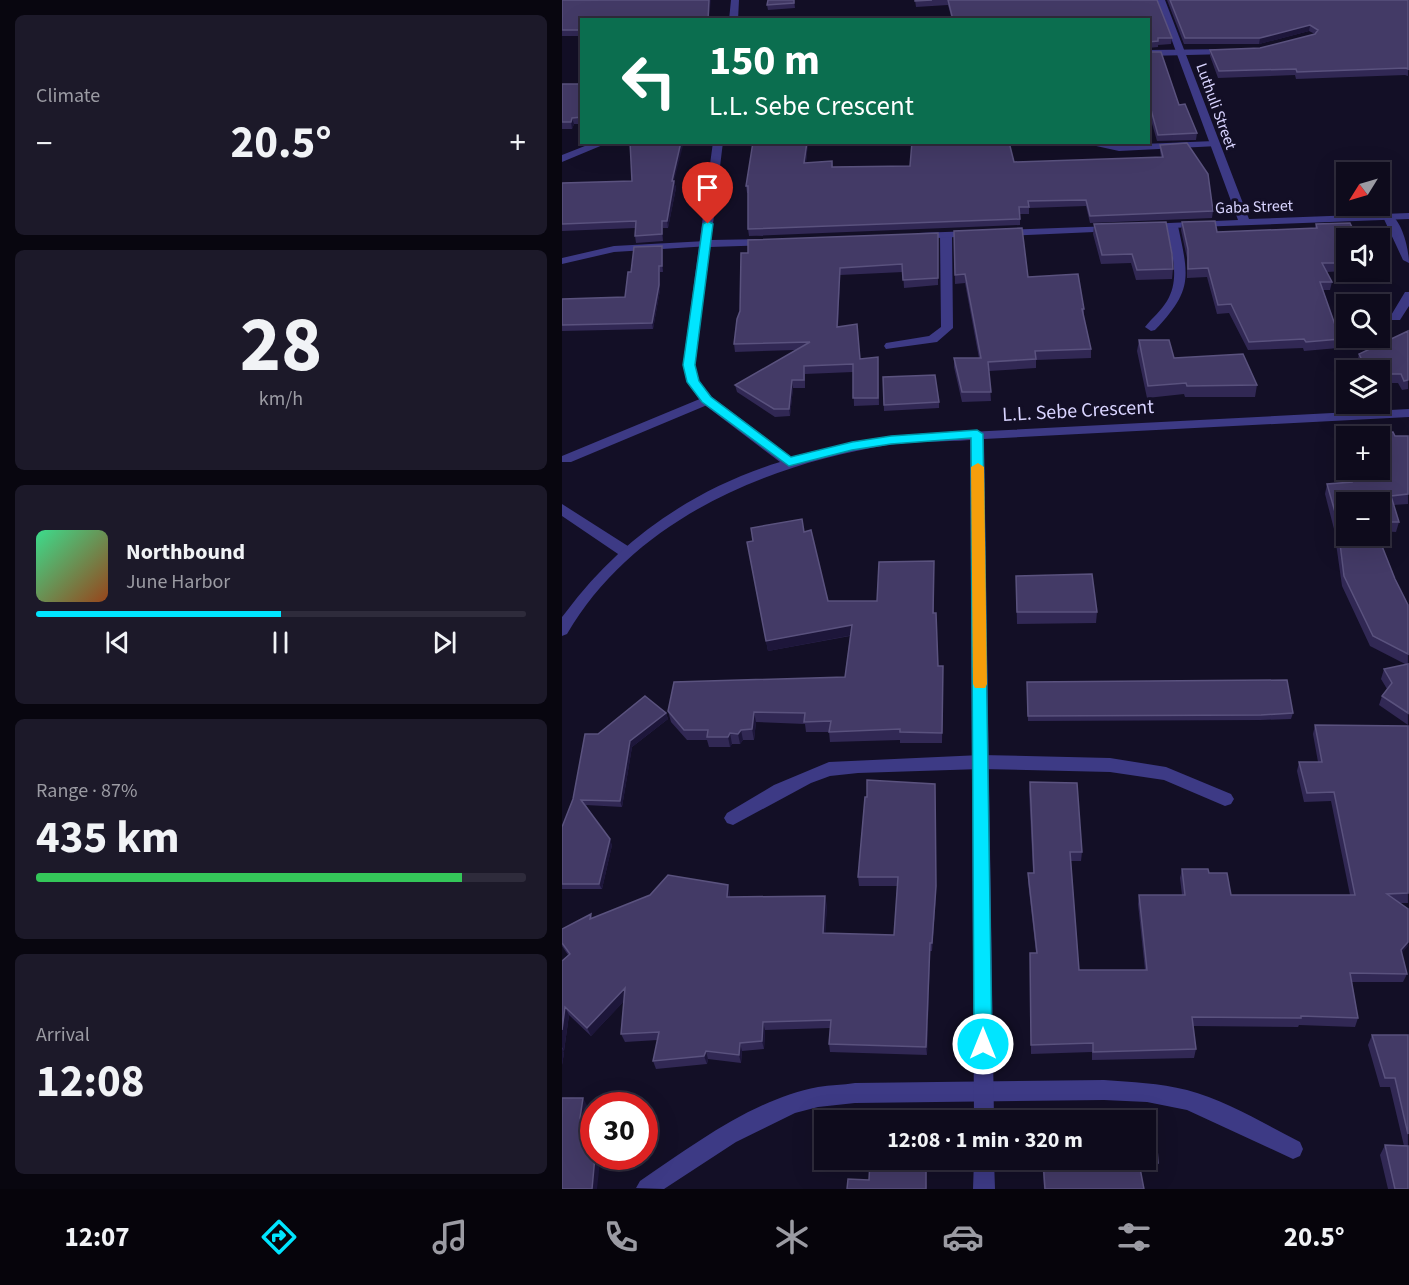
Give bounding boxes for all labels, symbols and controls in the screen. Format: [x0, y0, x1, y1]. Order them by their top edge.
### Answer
text: 150 m [709, 31, 820, 91]
icon: left [610, 42, 688, 120]
street label: Luthuli Street [1190, 60, 1242, 153]
text: Climate [36, 82, 100, 110]
text: L.L. Sebe Crescent [709, 87, 914, 126]
text: 20.5° [230, 111, 332, 175]
text: − [36, 120, 52, 167]
text: + [510, 120, 526, 167]
pin [682, 162, 733, 224]
north arrow [1336, 162, 1390, 216]
map controls [1336, 162, 1390, 546]
icon: arrive [691, 171, 724, 204]
street label: Gaba Street [1215, 195, 1294, 219]
button: sound [1336, 228, 1390, 282]
text: 28 [240, 290, 322, 401]
button: search [1336, 294, 1390, 348]
button: layers [1336, 360, 1390, 414]
text: km/h [259, 385, 303, 413]
street label: L.L. Sebe Crescent [1002, 393, 1155, 429]
button: + [1336, 426, 1390, 480]
button: − [1336, 492, 1390, 546]
text: Northbound [126, 536, 245, 568]
text: June Harbor [126, 568, 230, 596]
icon: previous [101, 626, 134, 659]
icon: pause [264, 626, 297, 659]
icon: next [428, 626, 461, 659]
text: Range · 87% [36, 777, 137, 805]
text: 435 km [36, 806, 180, 870]
position arrow [951, 1012, 1015, 1076]
text: Arrival [36, 1021, 90, 1049]
text: 12:08 [36, 1050, 145, 1114]
speed limit sign: 30 [580, 1092, 658, 1170]
text: 12:08 · 1 min · 320 m [887, 1124, 1083, 1156]
icon: directions [258, 1216, 300, 1258]
icon: music [429, 1216, 471, 1258]
icon: phone [600, 1216, 642, 1258]
icon: climate [771, 1216, 813, 1258]
icon: car [942, 1216, 984, 1258]
icon: filters [1113, 1216, 1155, 1258]
text: 12:07 [64, 1218, 130, 1257]
text: 20.5° [1284, 1218, 1345, 1257]

